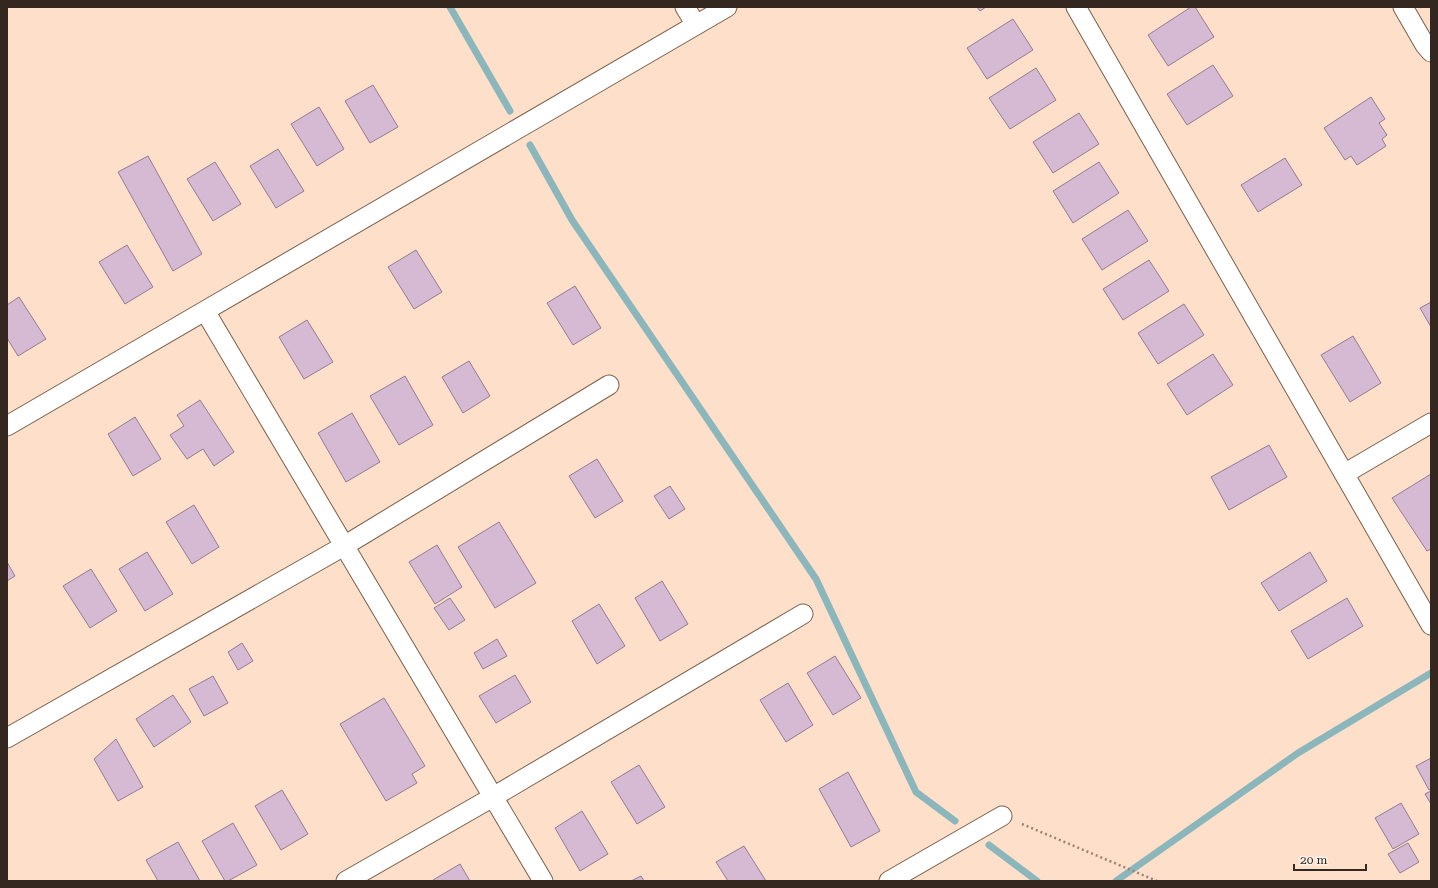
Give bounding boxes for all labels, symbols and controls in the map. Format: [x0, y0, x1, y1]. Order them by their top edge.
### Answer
scale bar [1294, 846, 1366, 872]
text: 20 m [1300, 853, 1327, 867]

